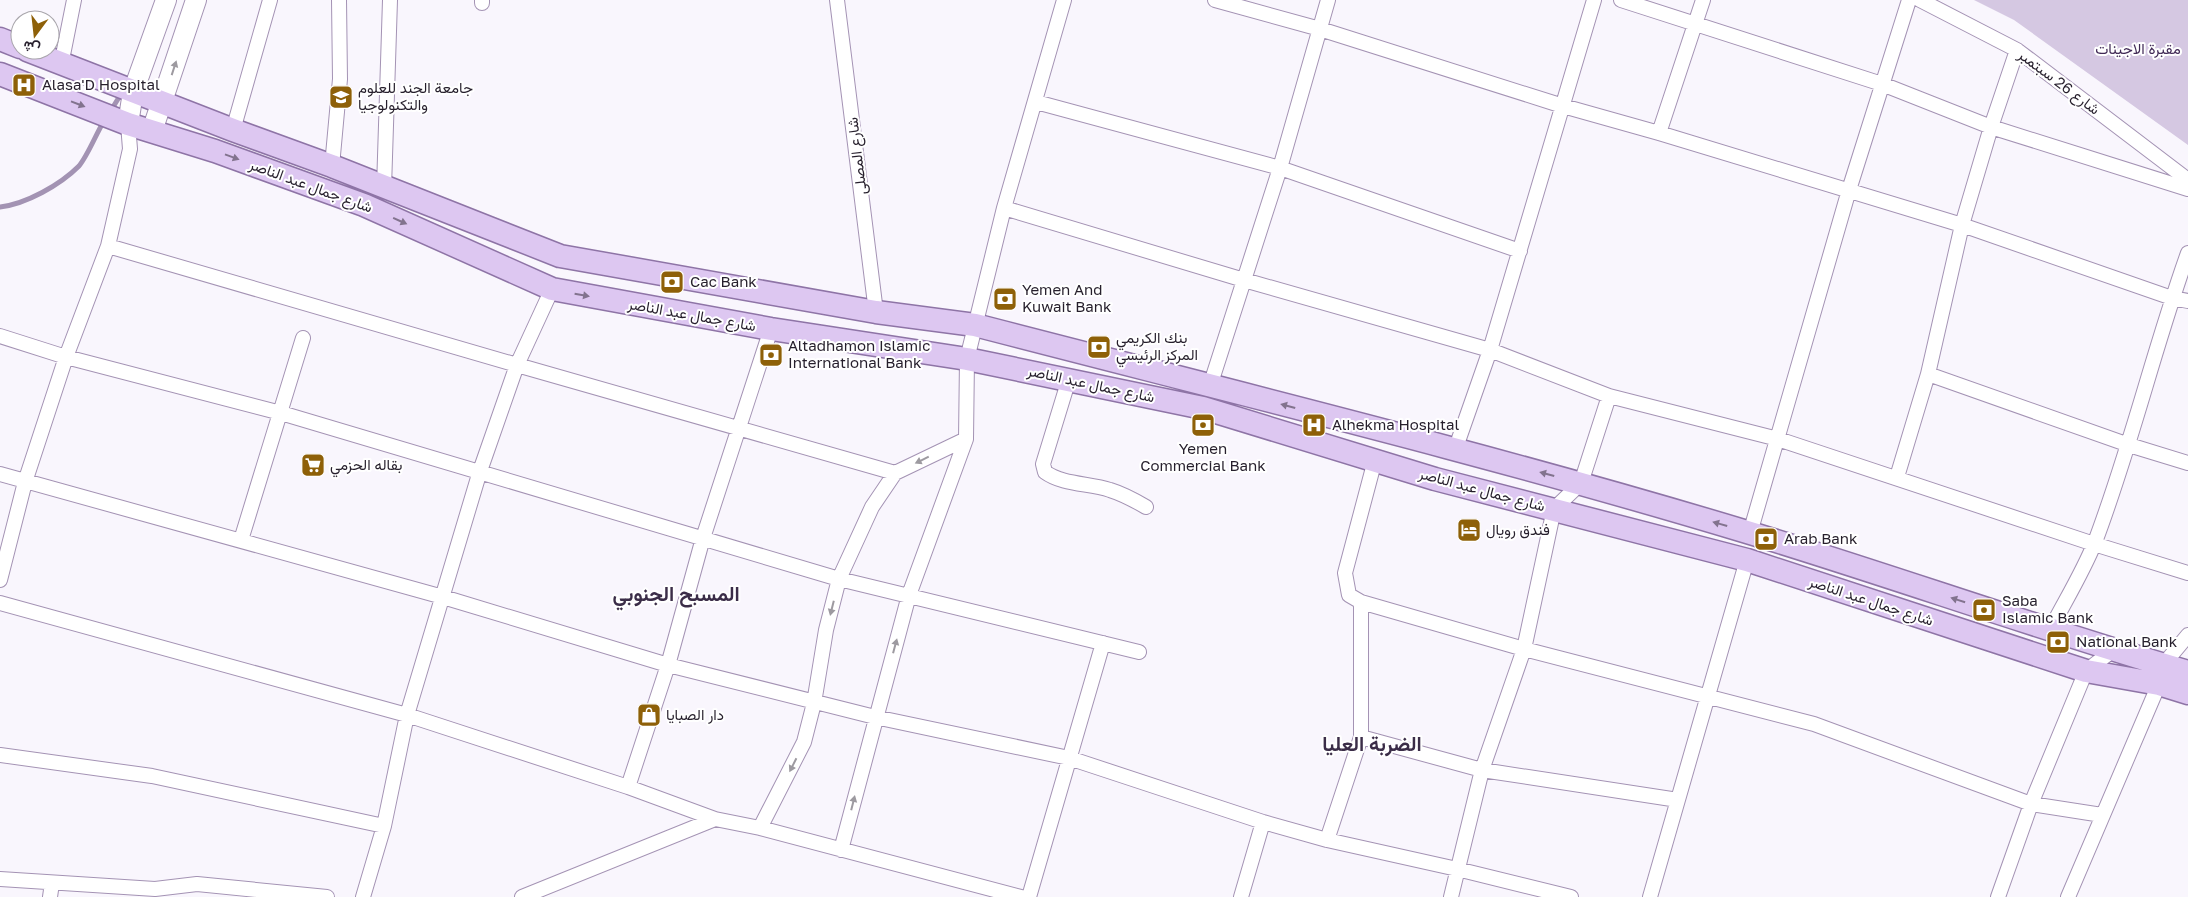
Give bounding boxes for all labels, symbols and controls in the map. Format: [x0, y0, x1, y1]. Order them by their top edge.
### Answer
north arrow [10, 10, 60, 60]
text: ش [21, 37, 42, 58]
park label: مقبرة الاجينات [2095, 39, 2181, 58]
street label: شارع 26 سبتمبر [2013, 44, 2104, 120]
one-way arrow [171, 61, 178, 76]
hospital icon: Alasa'D Hospital [11, 72, 37, 98]
place label: Alasa'D Hospital [42, 75, 160, 93]
place label: جامعة الجند للعلوم والتكنولوجيا [358, 78, 473, 114]
school or university icon: جامعة الجند للعلوم والتكنولوجيا [328, 84, 354, 110]
one-way arrow [71, 101, 85, 109]
street label: شارع المصلى [842, 116, 873, 196]
one-way arrow [224, 154, 239, 161]
street label: شارع جمال عبد الناصر [245, 154, 376, 219]
one-way arrow [393, 217, 407, 225]
bank icon: Cac Bank [659, 269, 685, 295]
place label: Cac Bank [690, 272, 757, 290]
place label: Yemen And Kuwait Bank [1022, 280, 1112, 315]
bank icon: Yemen And Kuwait Bank [992, 286, 1018, 312]
one-way arrow [575, 291, 591, 299]
street label: شارع جمال عبد الناصر [625, 294, 758, 337]
place label: بنك الكريمي المركز الرئيسي [1116, 328, 1198, 368]
bank icon: بنك الكريمي المركز الرئيسي [1086, 334, 1112, 360]
place label: Altadhamon Islamic International Bank [788, 336, 930, 371]
bank icon: Altadhamon Islamic International Bank [758, 342, 784, 368]
street label: شارع جمال عبد الناصر [1024, 361, 1157, 408]
one-way arrow [1281, 402, 1296, 410]
bank icon: Yemen Commercial Bank [1190, 412, 1216, 438]
hospital icon: Alhekma Hospital [1301, 412, 1327, 438]
place label: Alhekma Hospital [1332, 415, 1460, 433]
place label: Yemen Commercial Bank [1140, 439, 1266, 474]
supermarket icon: بقاله الحزمي [300, 452, 326, 478]
place label: بقاله الحزمي [330, 455, 402, 478]
one-way arrow [915, 456, 929, 464]
street label: شارع جمال عبد الناصر [1416, 463, 1547, 517]
one-way arrow [1539, 470, 1554, 478]
hotel icon: فندق رويال [1456, 517, 1482, 543]
place label: فندق رويال [1486, 520, 1550, 539]
one-way arrow [1712, 520, 1727, 528]
bank icon: Arab Bank [1753, 526, 1779, 552]
place label: Arab Bank [1784, 529, 1858, 547]
street label: شارع جمال عبد الناصر [1805, 571, 1936, 632]
district label: المسبح الجنوبي [612, 581, 740, 611]
place label: Saba Islamic Bank [2002, 591, 2094, 626]
one-way arrow [1950, 596, 1965, 604]
bank icon: Saba Islamic Bank [1971, 597, 1997, 623]
one-way arrow [828, 600, 836, 616]
bank icon: National Bank [2045, 629, 2071, 655]
place label: National Bank [2076, 632, 2178, 650]
one-way arrow [891, 638, 899, 653]
shop icon: دار الصبايا [636, 702, 662, 728]
place label: دار الصبايا [666, 705, 724, 724]
district label: الضربة العليا [1322, 731, 1422, 757]
one-way arrow [789, 758, 797, 772]
one-way arrow [849, 796, 857, 811]

